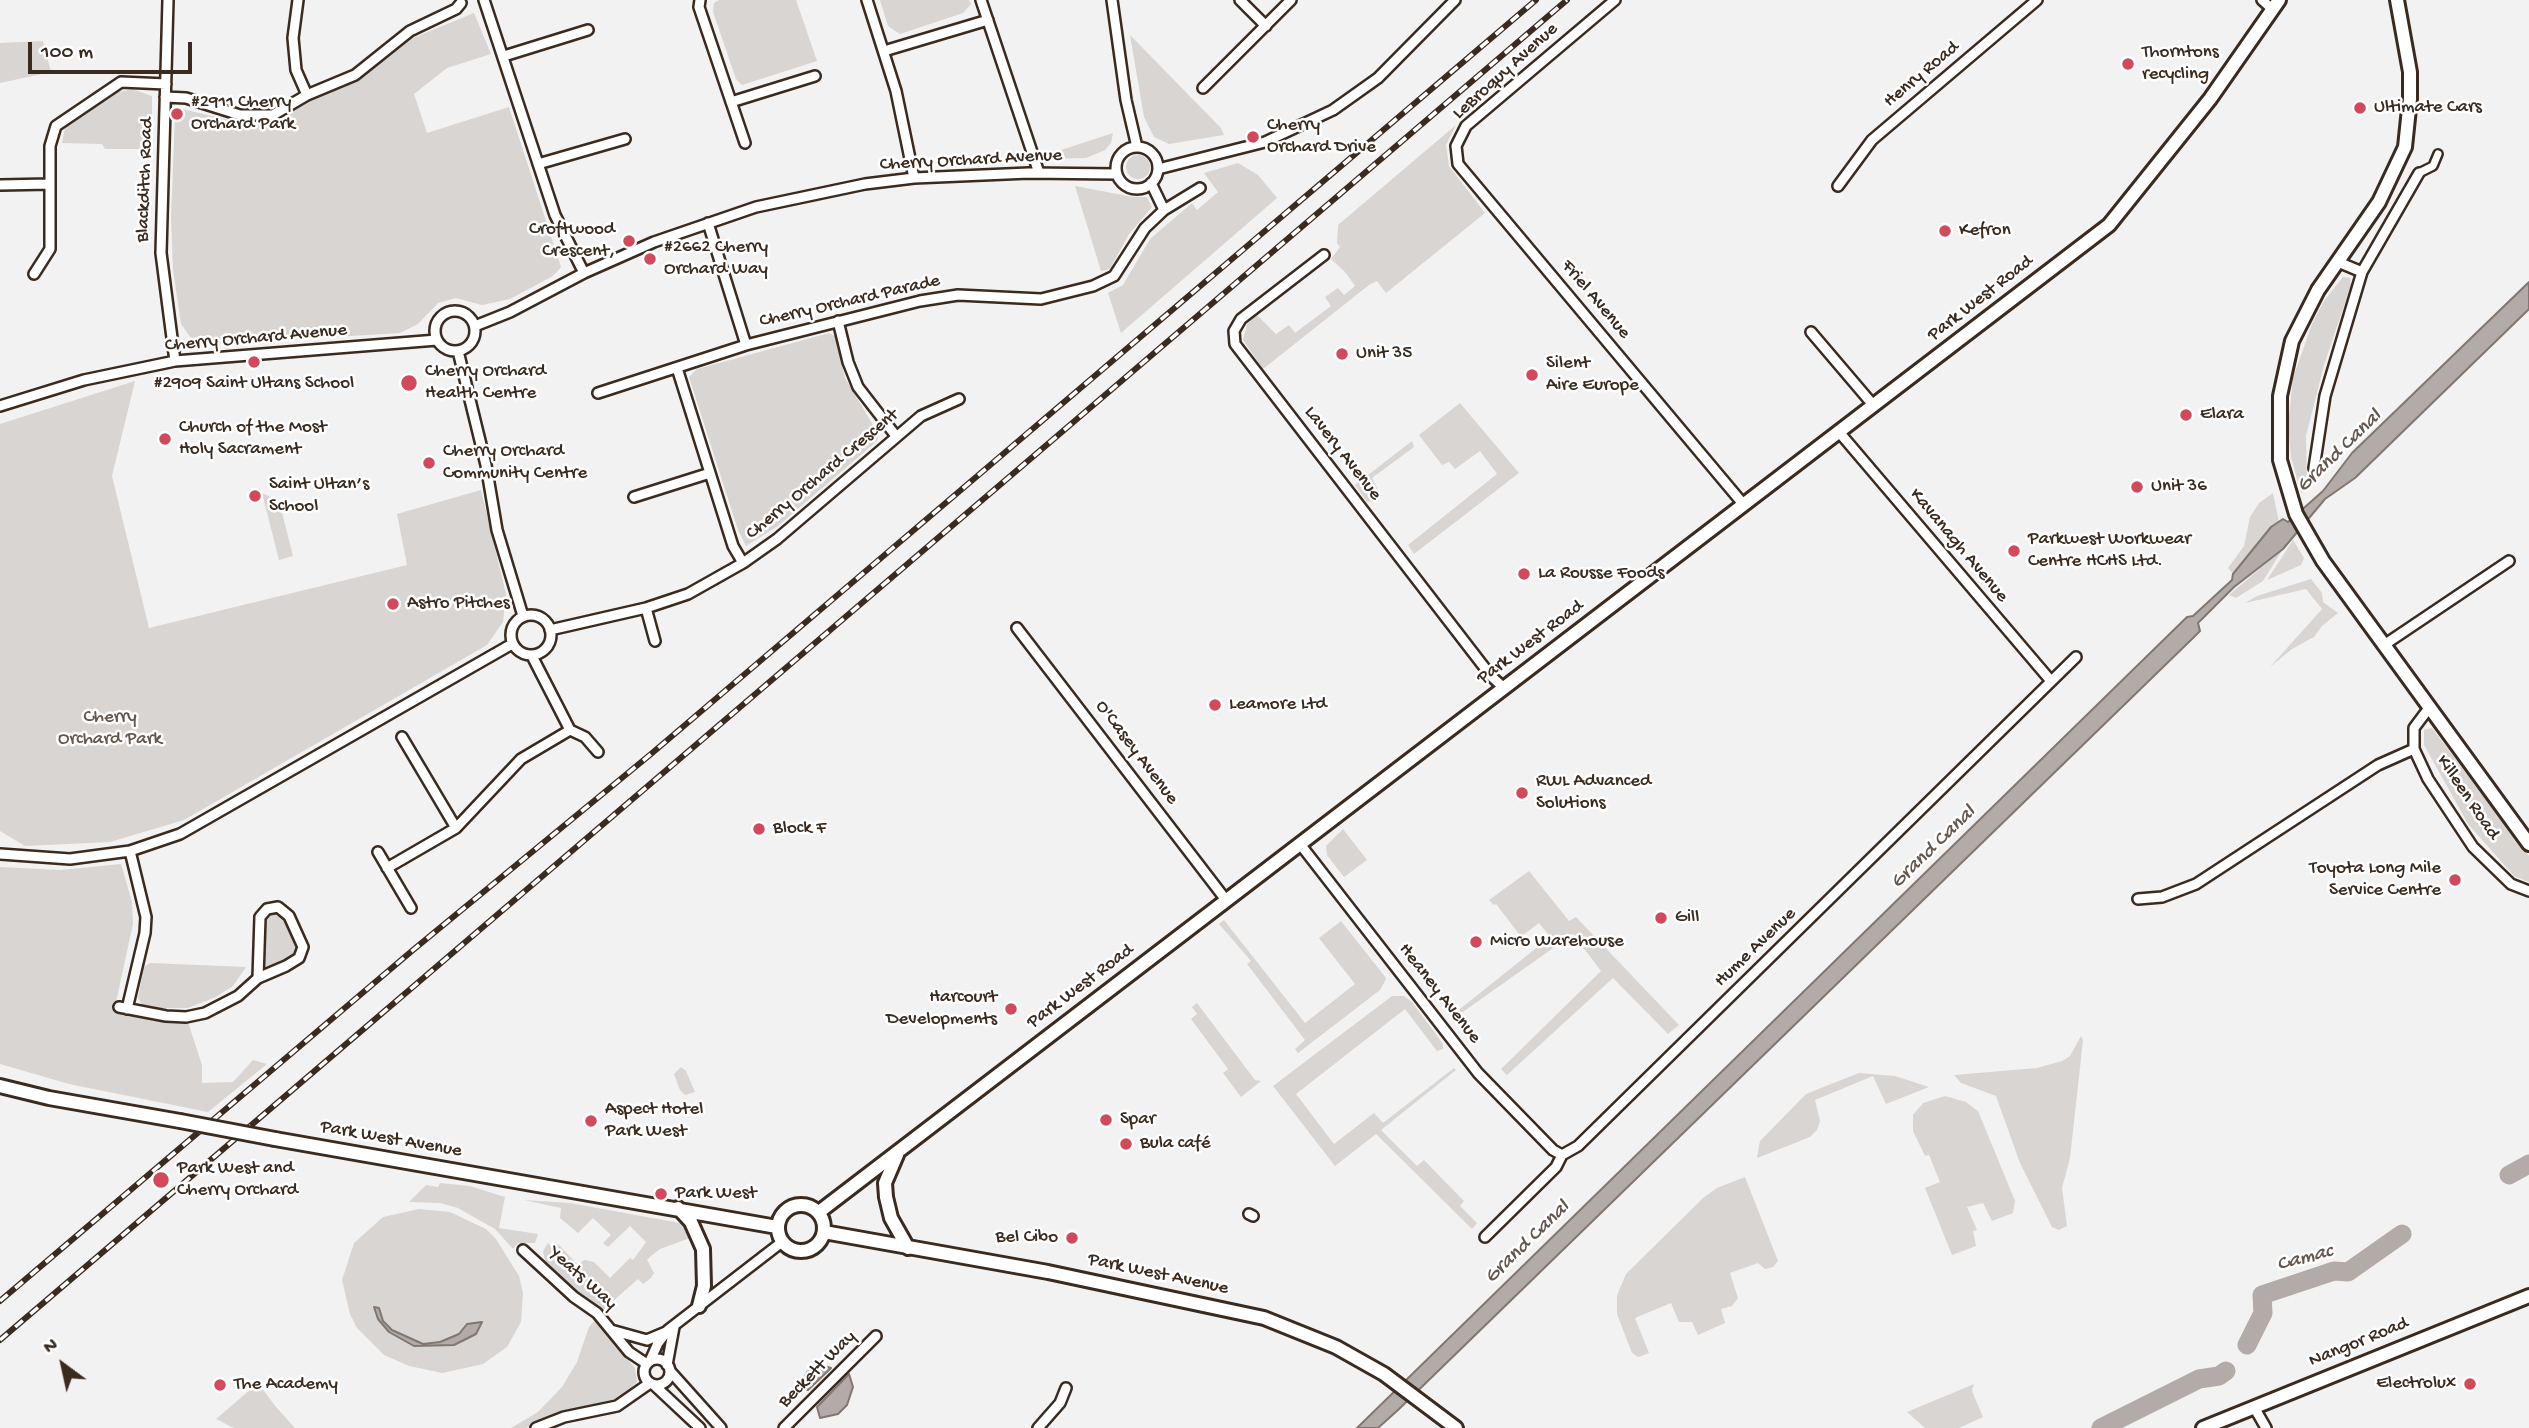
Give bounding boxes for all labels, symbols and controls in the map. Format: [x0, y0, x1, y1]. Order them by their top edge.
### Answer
street label: LeBroquy Avenue [1448, 19, 1564, 125]
scale bar [32, 28, 196, 72]
street label: Henry Road [1880, 37, 1964, 113]
text: 100 m [41, 41, 93, 66]
place label: Thorntons recycling [2142, 42, 2219, 86]
marker: Thorntons recycling [2120, 56, 2136, 72]
place label: #2911 Cherry Orchard Park [191, 92, 295, 136]
place label: Ultimate Cars [2374, 97, 2482, 119]
marker: Ultimate Cars [2352, 100, 2368, 116]
marker: #2911 Cherry Orchard Park [169, 106, 185, 122]
place label: Cherry Orchard Drive [1267, 115, 1376, 159]
street label: Blackditch Road [132, 117, 160, 243]
marker: Cherry Orchard Drive [1245, 129, 1261, 145]
street label: Cherry Orchard Avenue [879, 145, 1063, 177]
place label: Croftwood Crescent, [529, 219, 615, 263]
place label: Kefron [1959, 220, 2011, 242]
marker: Kefron [1937, 223, 1953, 239]
marker: Croftwood Crescent, [621, 233, 637, 249]
place label: #2662 Cherry Orchard Way [664, 237, 768, 281]
marker: #2662 Cherry Orchard Way [642, 251, 658, 267]
street label: Park West Road [1924, 251, 2038, 347]
street label: Friel Avenue [1555, 256, 1635, 344]
street label: Cherry Orchard Parade [758, 270, 942, 334]
street label: Cherry Orchard Avenue [164, 320, 348, 358]
place label: Unit 35 [1356, 343, 1412, 365]
marker: Unit 35 [1334, 346, 1350, 362]
place label: Silent Aire Europe [1546, 353, 1639, 397]
marker: #2909 Saint Ultans School [246, 354, 262, 370]
place label: Cherry Orchard Health Centre [425, 361, 546, 405]
marker: Silent Aire Europe [1524, 367, 1540, 383]
place label: #2909 Saint Ultans School [154, 373, 354, 395]
marker: Cherry Orchard Health Centre [399, 373, 419, 393]
street label: Lavery Avenue [1298, 402, 1386, 506]
street label: Cherry Orchard Crescent [742, 404, 904, 546]
place label: Elara [2200, 404, 2244, 426]
water label: Grand Canal [2292, 405, 2388, 499]
marker: Elara [2178, 407, 2194, 423]
place label: Church of the Most Holy Sacrament [179, 417, 327, 461]
marker: Church of the Most Holy Sacrament [157, 431, 173, 447]
place label: Cherry Orchard Community Centre [443, 441, 587, 485]
marker: Cherry Orchard Community Centre [421, 455, 437, 471]
place label: Saint Ultan’s School [269, 474, 369, 518]
place label: Unit 36 [2151, 476, 2207, 498]
marker: Unit 36 [2129, 479, 2145, 495]
street label: Kavanagh Avenue [1904, 484, 2012, 608]
marker: Saint Ultan’s School [247, 488, 263, 504]
place label: Parkwest Workwear Centre HCHS Ltd. [2028, 529, 2191, 573]
marker: Parkwest Workwear Centre HCHS Ltd. [2006, 543, 2022, 559]
place label: La Rousse Foods [1538, 563, 1665, 585]
marker: La Rousse Foods [1516, 566, 1532, 582]
place label: Astro Pitches [407, 593, 510, 615]
marker: Astro Pitches [385, 596, 401, 612]
street label: Park West Road [1473, 596, 1589, 690]
place label: Leamore Ltd [1229, 694, 1327, 716]
street label: O'Casey Avenue [1089, 696, 1183, 810]
marker: Leamore Ltd [1207, 697, 1223, 713]
park label: Cherry Orchard Park [58, 707, 162, 751]
street label: Killeen Road [2430, 751, 2504, 845]
place label: RWL Advanced Solutions [1536, 771, 1651, 815]
marker: RWL Advanced Solutions [1514, 785, 1530, 801]
water label: Grand Canal [1886, 801, 1982, 895]
place label: Block F [773, 818, 826, 840]
marker: Block F [751, 821, 767, 837]
place label: Toyota Long Mile Service Centre [2309, 858, 2441, 902]
marker: Toyota Long Mile Service Centre [2447, 872, 2463, 888]
street label: Hume Avenue [1710, 903, 1802, 993]
place label: Gill [1675, 907, 1699, 929]
marker: Gill [1653, 910, 1669, 926]
place label: Micro Warehouse [1490, 931, 1624, 953]
marker: Micro Warehouse [1468, 934, 1484, 950]
street label: Heaney Avenue [1393, 939, 1485, 1049]
street label: Park West Road [1023, 940, 1139, 1034]
place label: Harcourt Developments [886, 987, 997, 1031]
marker: Harcourt Developments [1003, 1001, 1019, 1017]
place label: Aspect Hotel Park West [605, 1099, 704, 1143]
place label: Spar [1120, 1109, 1155, 1131]
marker: Spar [1098, 1112, 1114, 1128]
marker: Aspect Hotel Park West [583, 1113, 599, 1129]
street label: Park West Avenue [319, 1116, 463, 1164]
place label: Bula café [1140, 1133, 1210, 1155]
marker: Bula café [1118, 1136, 1134, 1152]
place label: Park West and Cherry Orchard [177, 1158, 298, 1202]
marker: Park West and Cherry Orchard [151, 1170, 171, 1190]
place label: Park West [675, 1183, 756, 1205]
marker: Park West [653, 1186, 669, 1202]
water label: Grand Canal [1480, 1196, 1576, 1290]
place label: Bel Cibo [995, 1227, 1058, 1249]
marker: Bel Cibo [1064, 1230, 1080, 1246]
water label: Camac [2274, 1239, 2336, 1279]
street label: Yeats Way [543, 1242, 621, 1316]
street label: Park West Avenue [1086, 1249, 1230, 1301]
street label: Nangor Road [2306, 1313, 2412, 1373]
street label: Beckett Way [774, 1326, 862, 1414]
north arrow [28, 1330, 98, 1400]
text: N [40, 1334, 63, 1360]
place label: Electrolux [2376, 1373, 2456, 1395]
place label: The Academy [234, 1374, 338, 1396]
marker: Electrolux [2462, 1376, 2478, 1392]
marker: The Academy [212, 1377, 228, 1393]

